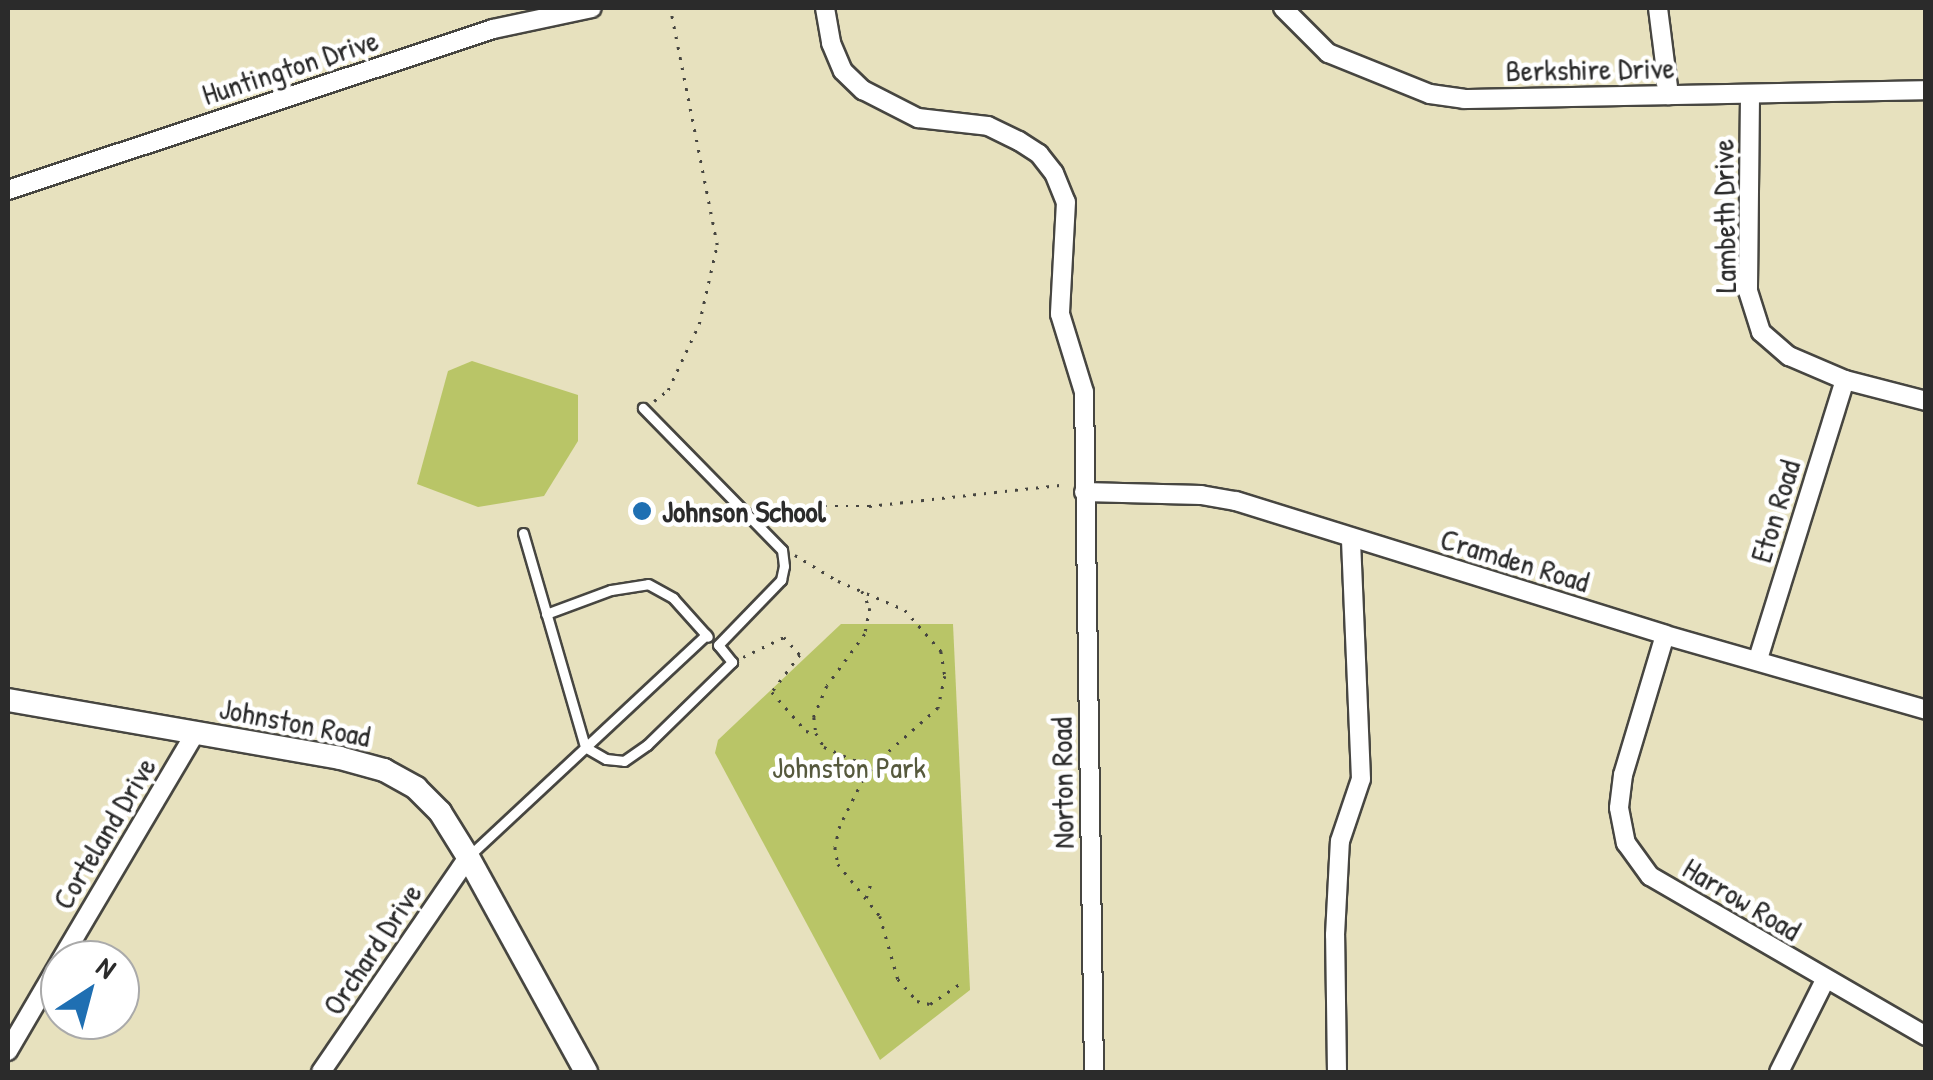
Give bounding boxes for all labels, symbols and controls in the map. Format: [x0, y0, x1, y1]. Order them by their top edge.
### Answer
street label: Huntington Drive [197, 22, 383, 112]
street label: Berkshire Drive [1505, 50, 1675, 88]
street label: Lambeth Drive [1705, 139, 1743, 293]
street label: Eton Road [1742, 455, 1808, 567]
place label: Johnson School [662, 493, 826, 529]
marker: Johnson School [631, 500, 653, 522]
street label: Cramden Road [1436, 520, 1594, 600]
street label: Johnston Road [217, 690, 373, 754]
street label: Norton Road [1043, 717, 1081, 849]
park label: Johnston Park [772, 749, 926, 785]
street label: Corteland Drive [45, 751, 163, 915]
street label: Harrow Road [1677, 850, 1807, 948]
street label: Orchard Drive [315, 876, 429, 1022]
north arrow [40, 940, 140, 1040]
text: N [89, 948, 124, 987]

